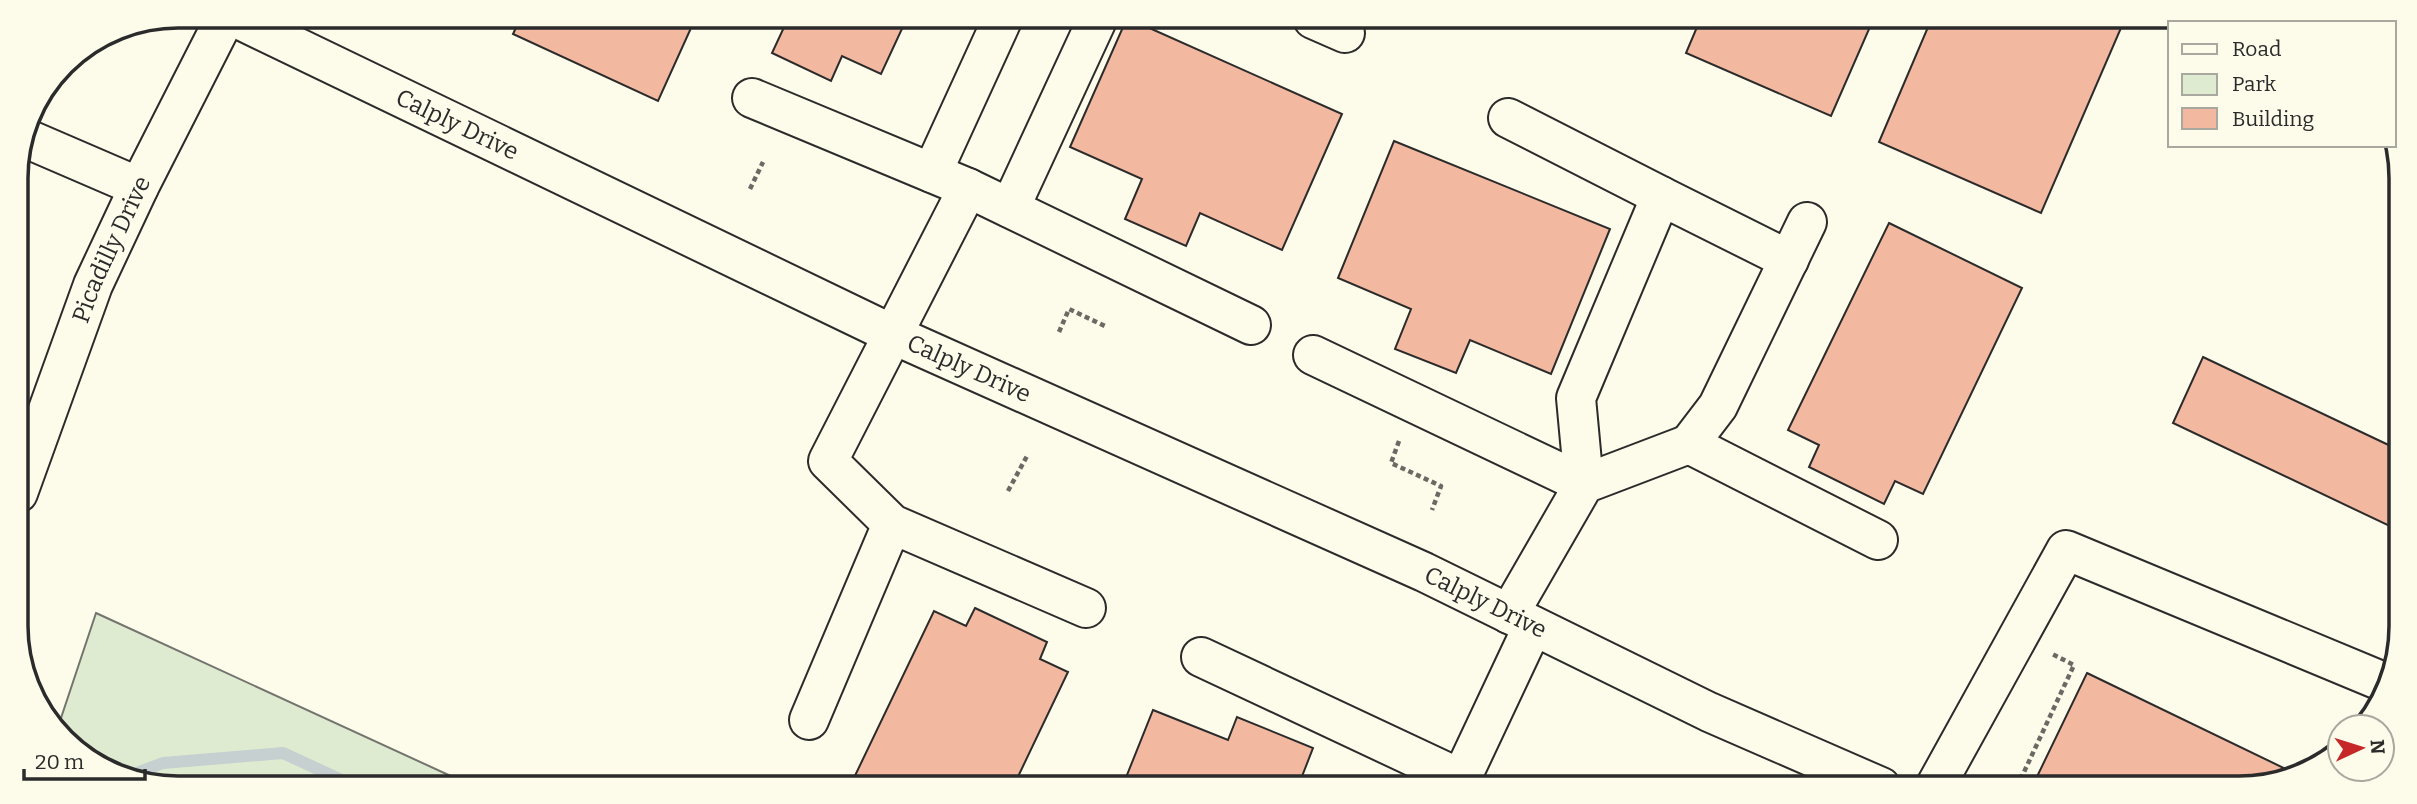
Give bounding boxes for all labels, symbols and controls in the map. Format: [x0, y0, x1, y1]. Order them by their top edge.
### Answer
legend [2168, 21, 2396, 147]
text: Road [2232, 36, 2281, 62]
text: Park [2232, 71, 2276, 97]
street label: Calply Drive [391, 83, 523, 166]
text: Building [2232, 106, 2315, 132]
street label: Picadilly Drive [67, 171, 156, 326]
street label: Calply Drive [903, 329, 1035, 408]
street label: Calply Drive [1420, 560, 1551, 644]
north arrow [2326, 713, 2396, 783]
scale bar [24, 738, 145, 782]
text: N [2365, 739, 2389, 755]
text: 20 m [35, 749, 84, 775]

